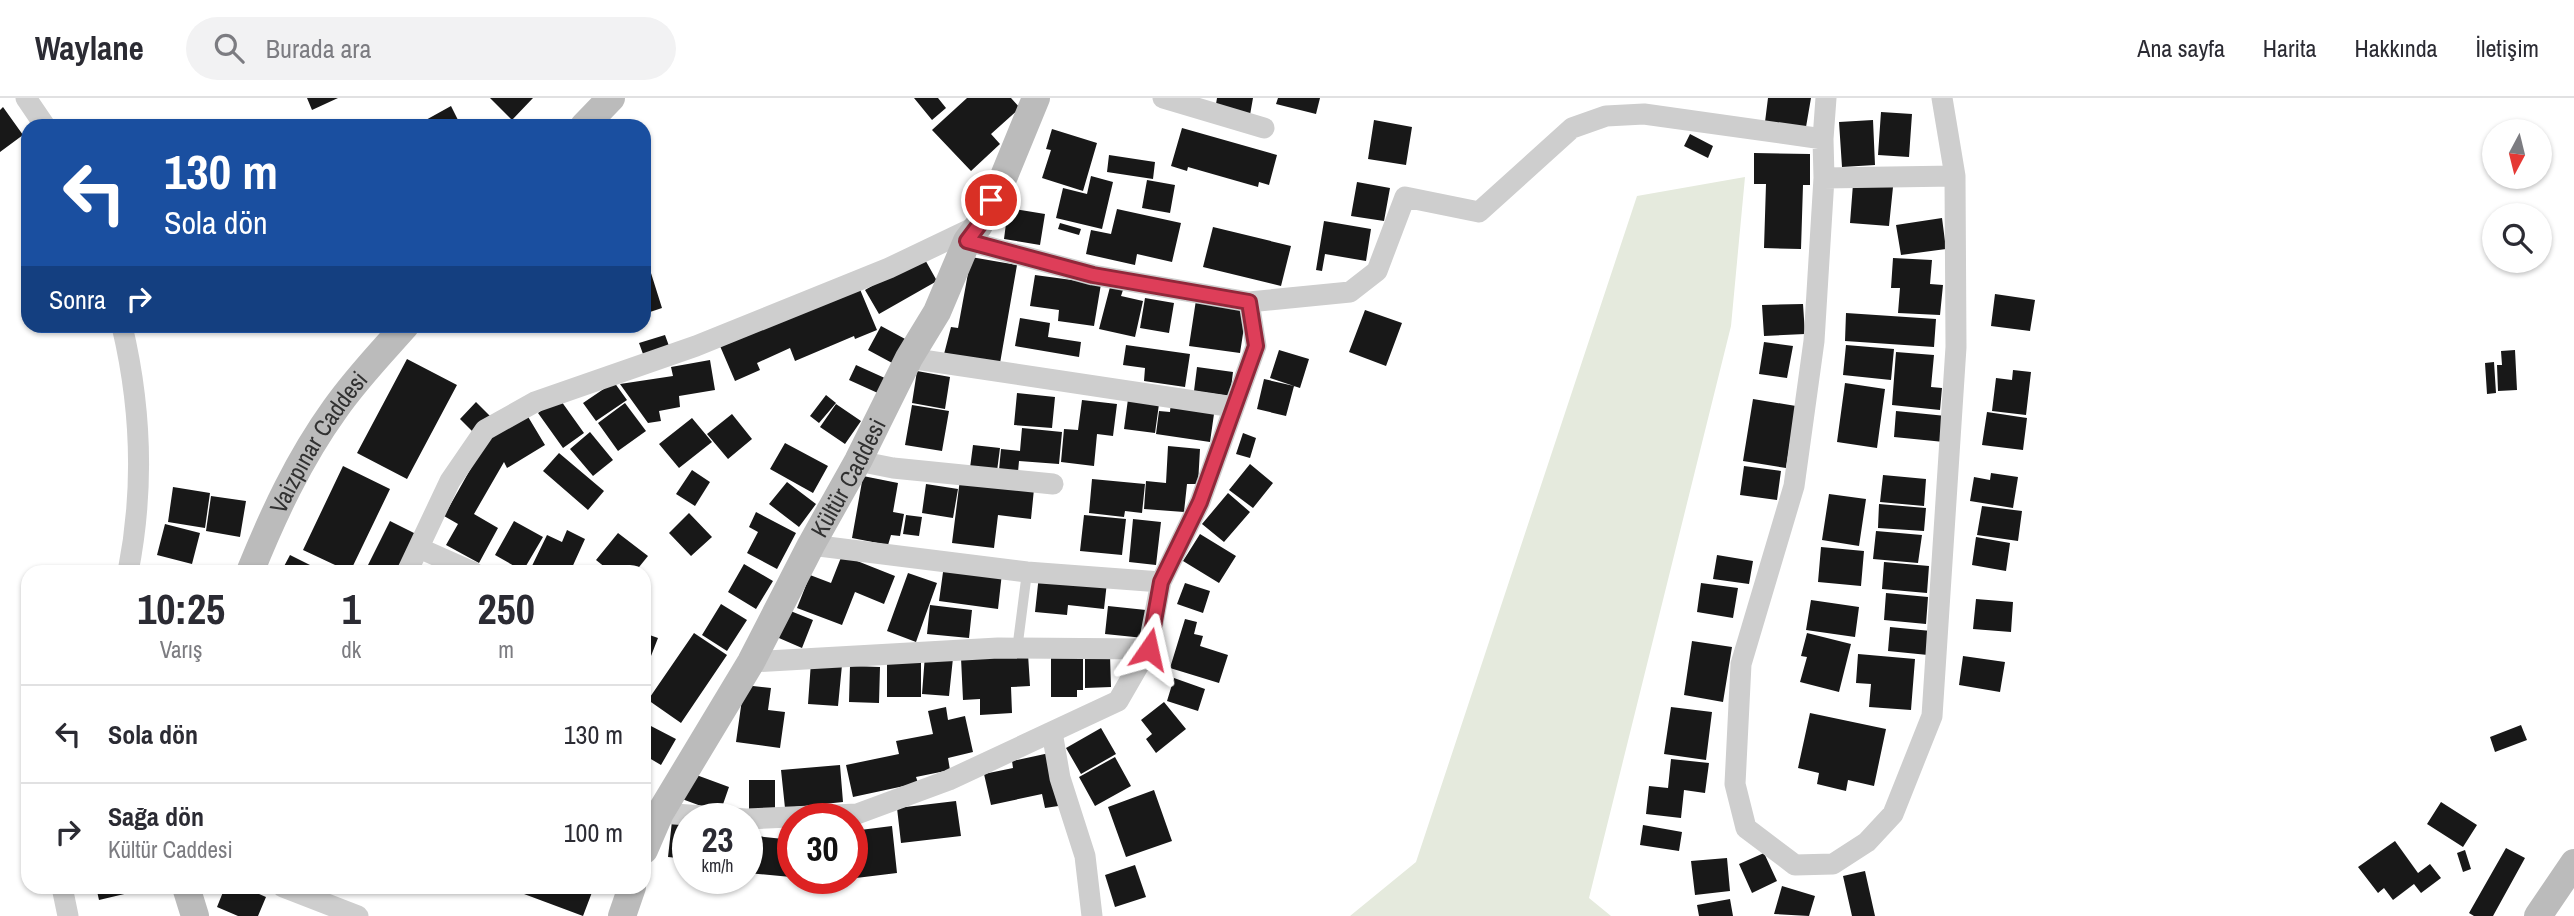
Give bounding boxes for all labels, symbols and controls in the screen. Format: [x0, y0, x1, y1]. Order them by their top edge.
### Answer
search box [186, 17, 676, 80]
text: Waylane [35, 26, 144, 70]
icon: search [210, 29, 248, 67]
text: Burada ara [266, 31, 371, 66]
text: Ana sayfa [2137, 32, 2225, 64]
text: Harita [2263, 32, 2316, 64]
text: Hakkında [2354, 32, 2438, 64]
text: İletişim [2476, 32, 2539, 64]
north arrow [2482, 119, 2552, 189]
map controls [2482, 119, 2552, 273]
text: 130 m [164, 138, 278, 204]
icon: left [49, 147, 140, 238]
pin [961, 170, 1021, 230]
icon: arrive [972, 181, 1010, 219]
text: Sola dön [164, 201, 268, 244]
button: search [2482, 203, 2552, 273]
icon: right [120, 280, 158, 318]
text: Sonra [49, 282, 106, 317]
street label: Vaizpınar Caddesi [262, 364, 374, 518]
street label: Kültür Caddesi [803, 413, 893, 543]
text: 10:25 [137, 581, 225, 637]
text: 1 [342, 581, 361, 637]
text: 250 [477, 581, 535, 637]
position arrow [1112, 612, 1186, 686]
text: Varış [160, 634, 202, 665]
text: dk [341, 634, 361, 665]
text: m [498, 634, 514, 665]
icon: left [49, 715, 87, 753]
text: Sola dön [108, 717, 198, 752]
text: 130 m [564, 717, 623, 752]
text: Sağa dön [108, 799, 204, 834]
speed limit sign: 30 [777, 803, 868, 894]
icon: right [49, 813, 87, 851]
text: 100 m [564, 815, 623, 850]
text: 23 [702, 816, 733, 863]
text: Kültür Caddesi [108, 834, 233, 865]
text: km/h [702, 853, 734, 878]

